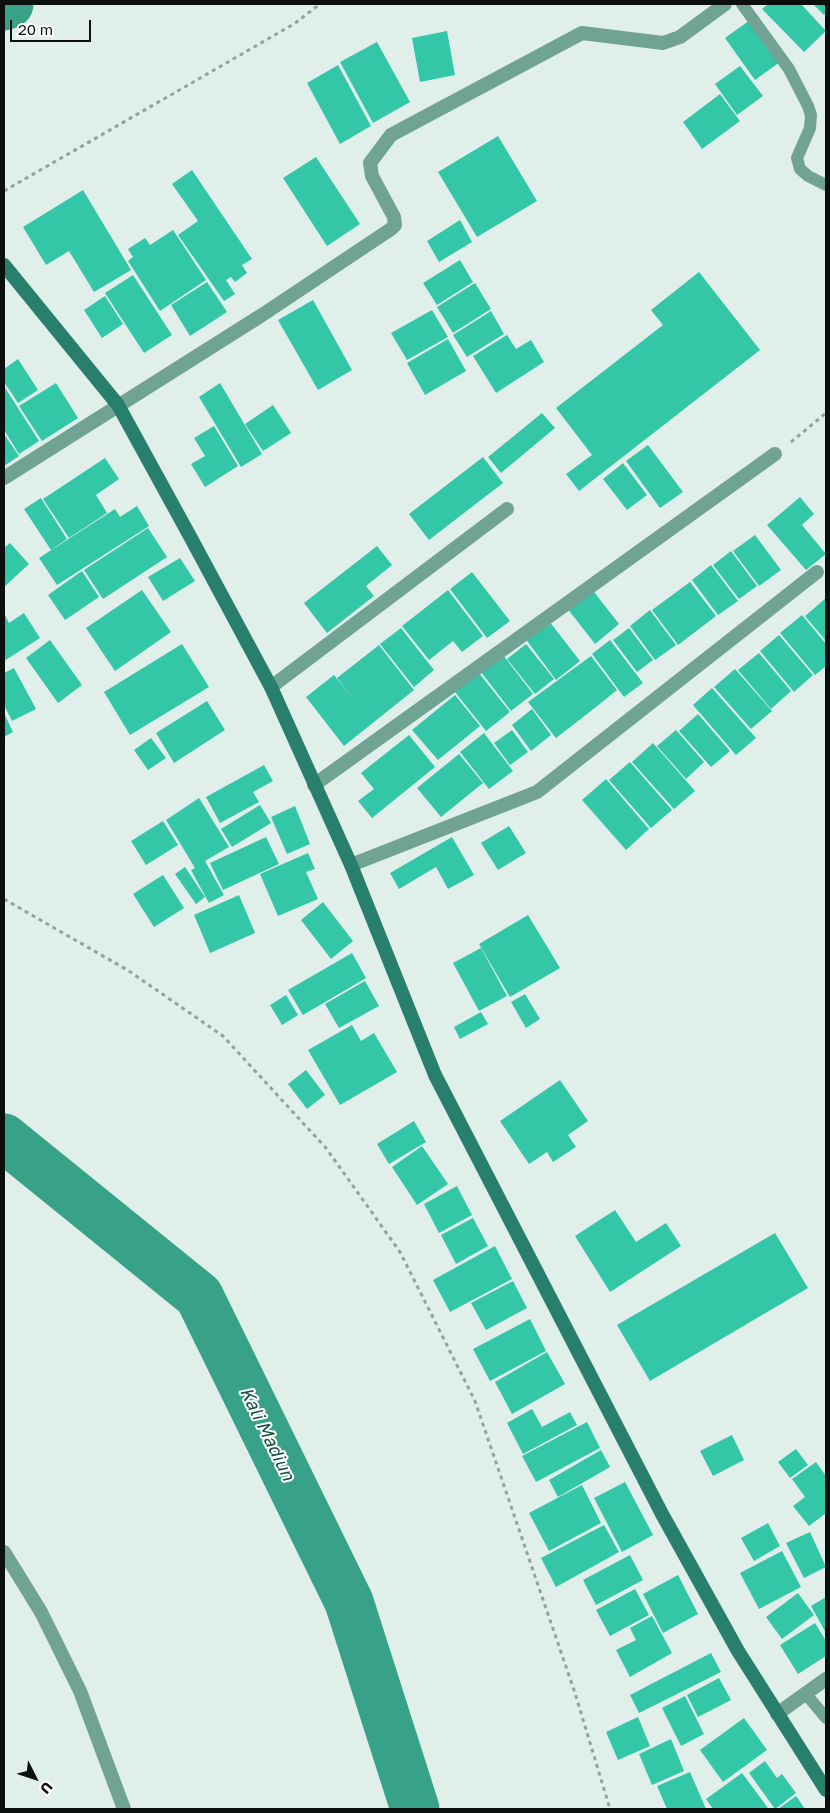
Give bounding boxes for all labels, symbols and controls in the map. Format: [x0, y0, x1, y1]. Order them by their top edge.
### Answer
scale bar [12, 10, 94, 42]
text: 20 m [18, 20, 53, 38]
water label: Kali Madiun [235, 1384, 299, 1484]
north arrow [10, 1753, 60, 1803]
text: U [37, 1779, 56, 1798]

